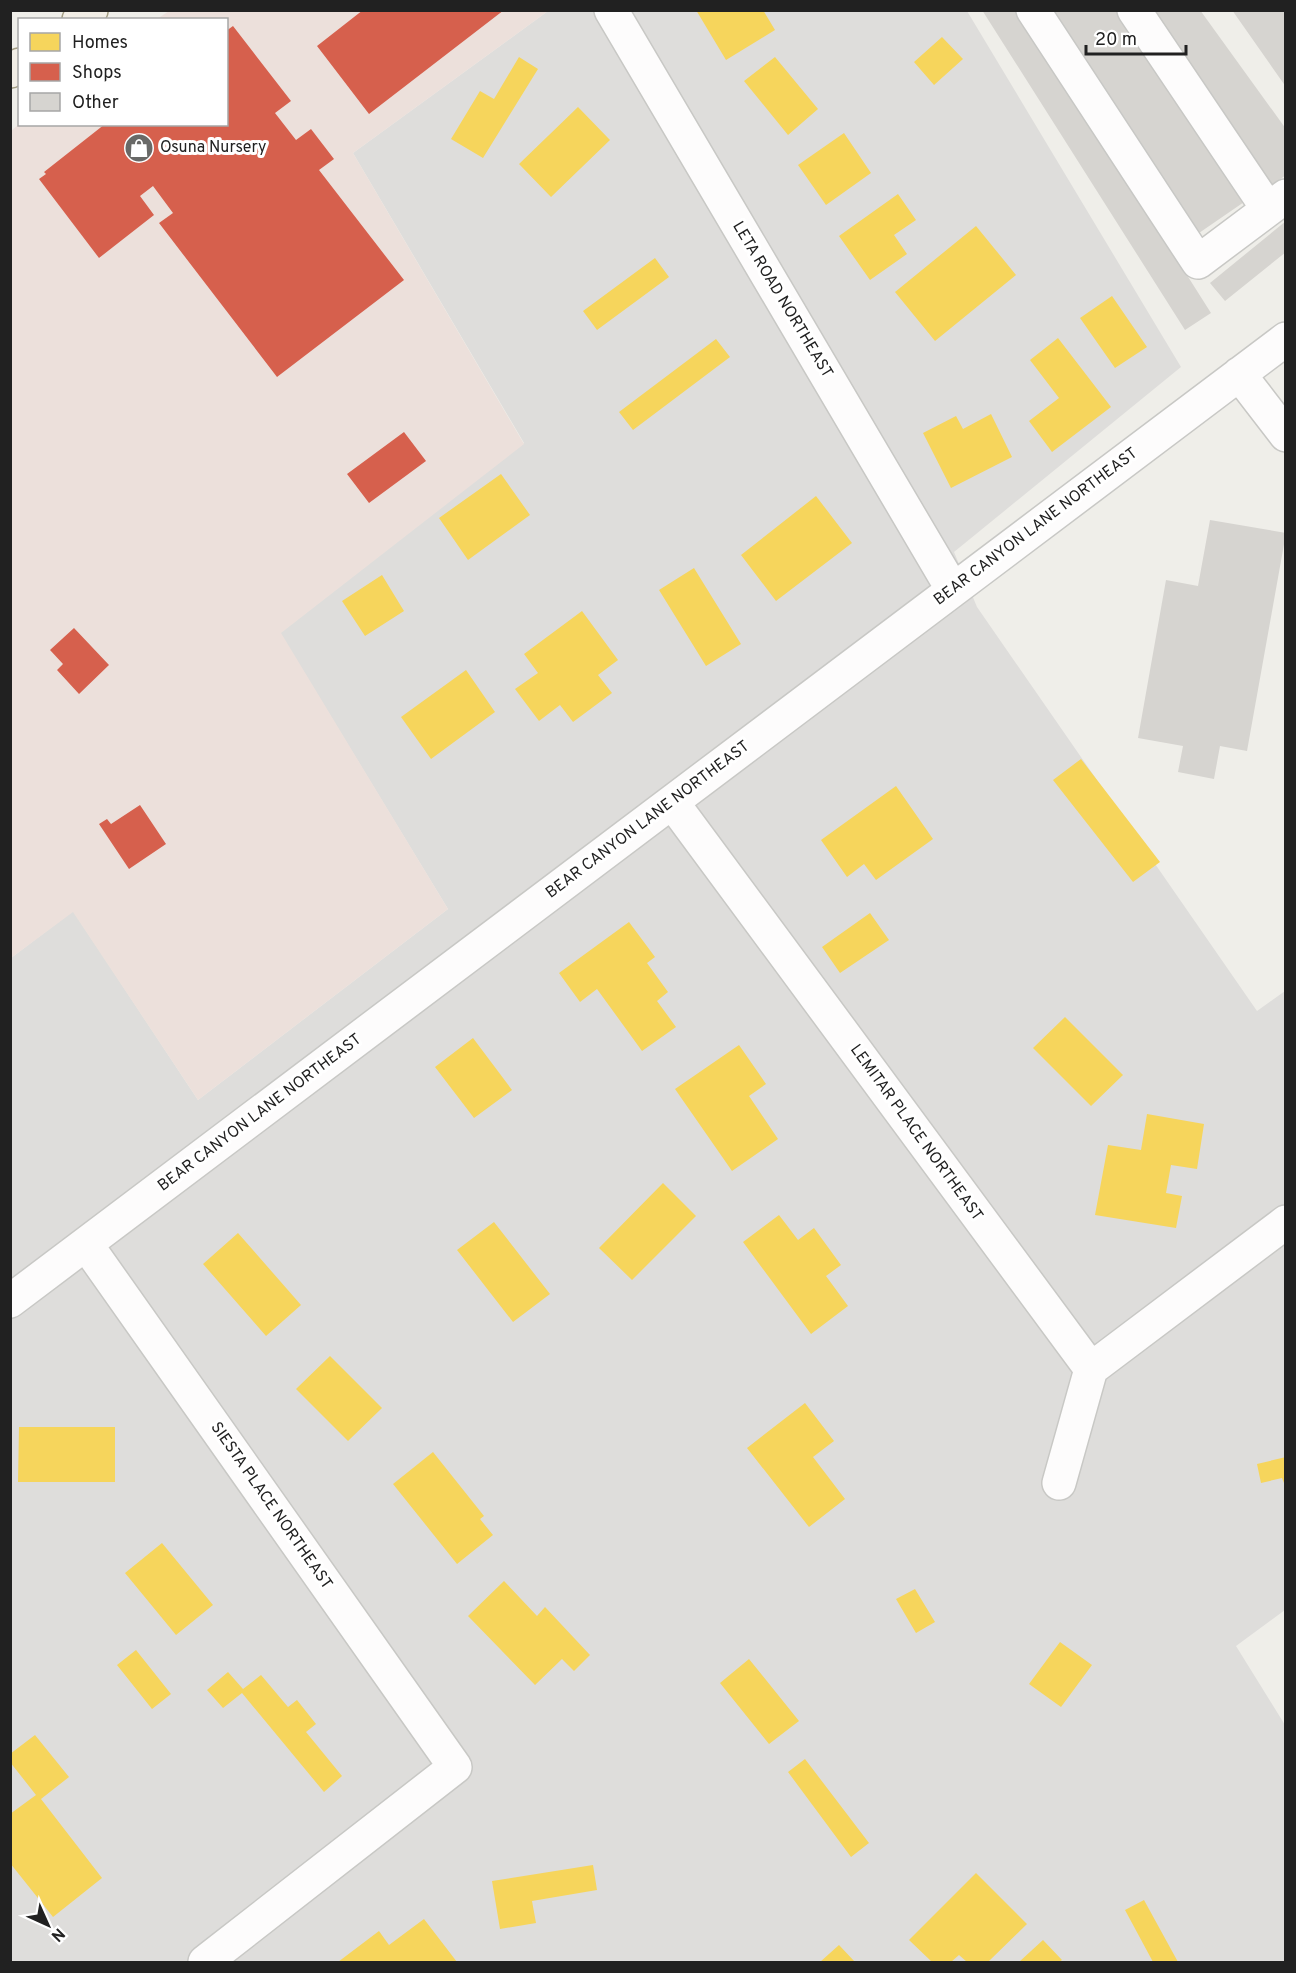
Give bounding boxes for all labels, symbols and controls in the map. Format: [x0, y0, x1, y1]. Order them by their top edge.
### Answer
legend [18, 18, 228, 126]
scale bar [1086, 18, 1186, 56]
text: 20 m [1095, 29, 1137, 52]
text: Homes [72, 32, 128, 55]
text: Shops [72, 62, 122, 85]
text: Other [72, 92, 119, 115]
shop icon: Osuna Nursery [123, 132, 155, 164]
place label: Osuna Nursery [160, 138, 266, 158]
street label: LETA ROAD NORTHEAST [727, 218, 837, 382]
street label: BEAR CANYON LANE NORTHEAST [930, 444, 1142, 610]
street label: BEAR CANYON LANE NORTHEAST [542, 737, 754, 903]
street label: BEAR CANYON LANE NORTHEAST [154, 1030, 366, 1196]
street label: LEMITAR PLACE NORTHEAST [845, 1041, 987, 1225]
street label: SIESTA PLACE NORTHEAST [206, 1419, 336, 1593]
north arrow [18, 1895, 78, 1955]
text: N [46, 1923, 68, 1945]

